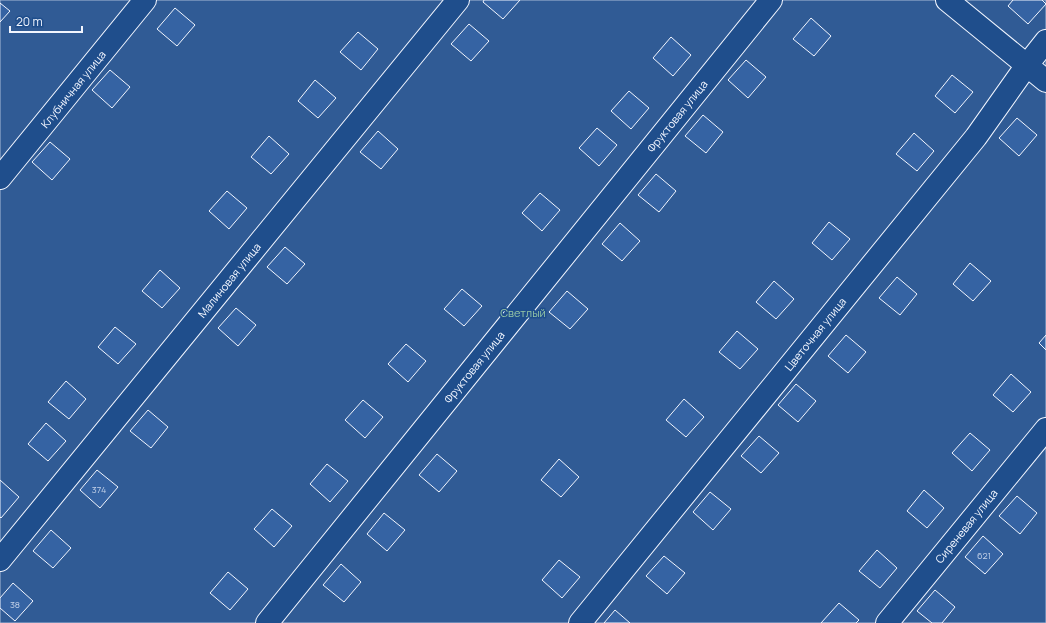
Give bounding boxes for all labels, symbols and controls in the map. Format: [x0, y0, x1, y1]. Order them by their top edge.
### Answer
scale bar [10, 8, 82, 34]
text: 20 m [16, 13, 43, 30]
street label: Клубничная улица [37, 47, 109, 131]
street label: Фруктовая улица [643, 77, 711, 155]
street label: Малиновая улица [194, 239, 264, 321]
street label: Цветочная улица [781, 294, 849, 374]
park label: Светлый [500, 305, 546, 320]
street label: Фруктовая улица [440, 328, 508, 406]
house number: 374 [92, 483, 106, 496]
street label: Сиреневая улица [931, 486, 1001, 566]
house number: 621 [977, 549, 991, 562]
house number: 38 [10, 598, 20, 611]

